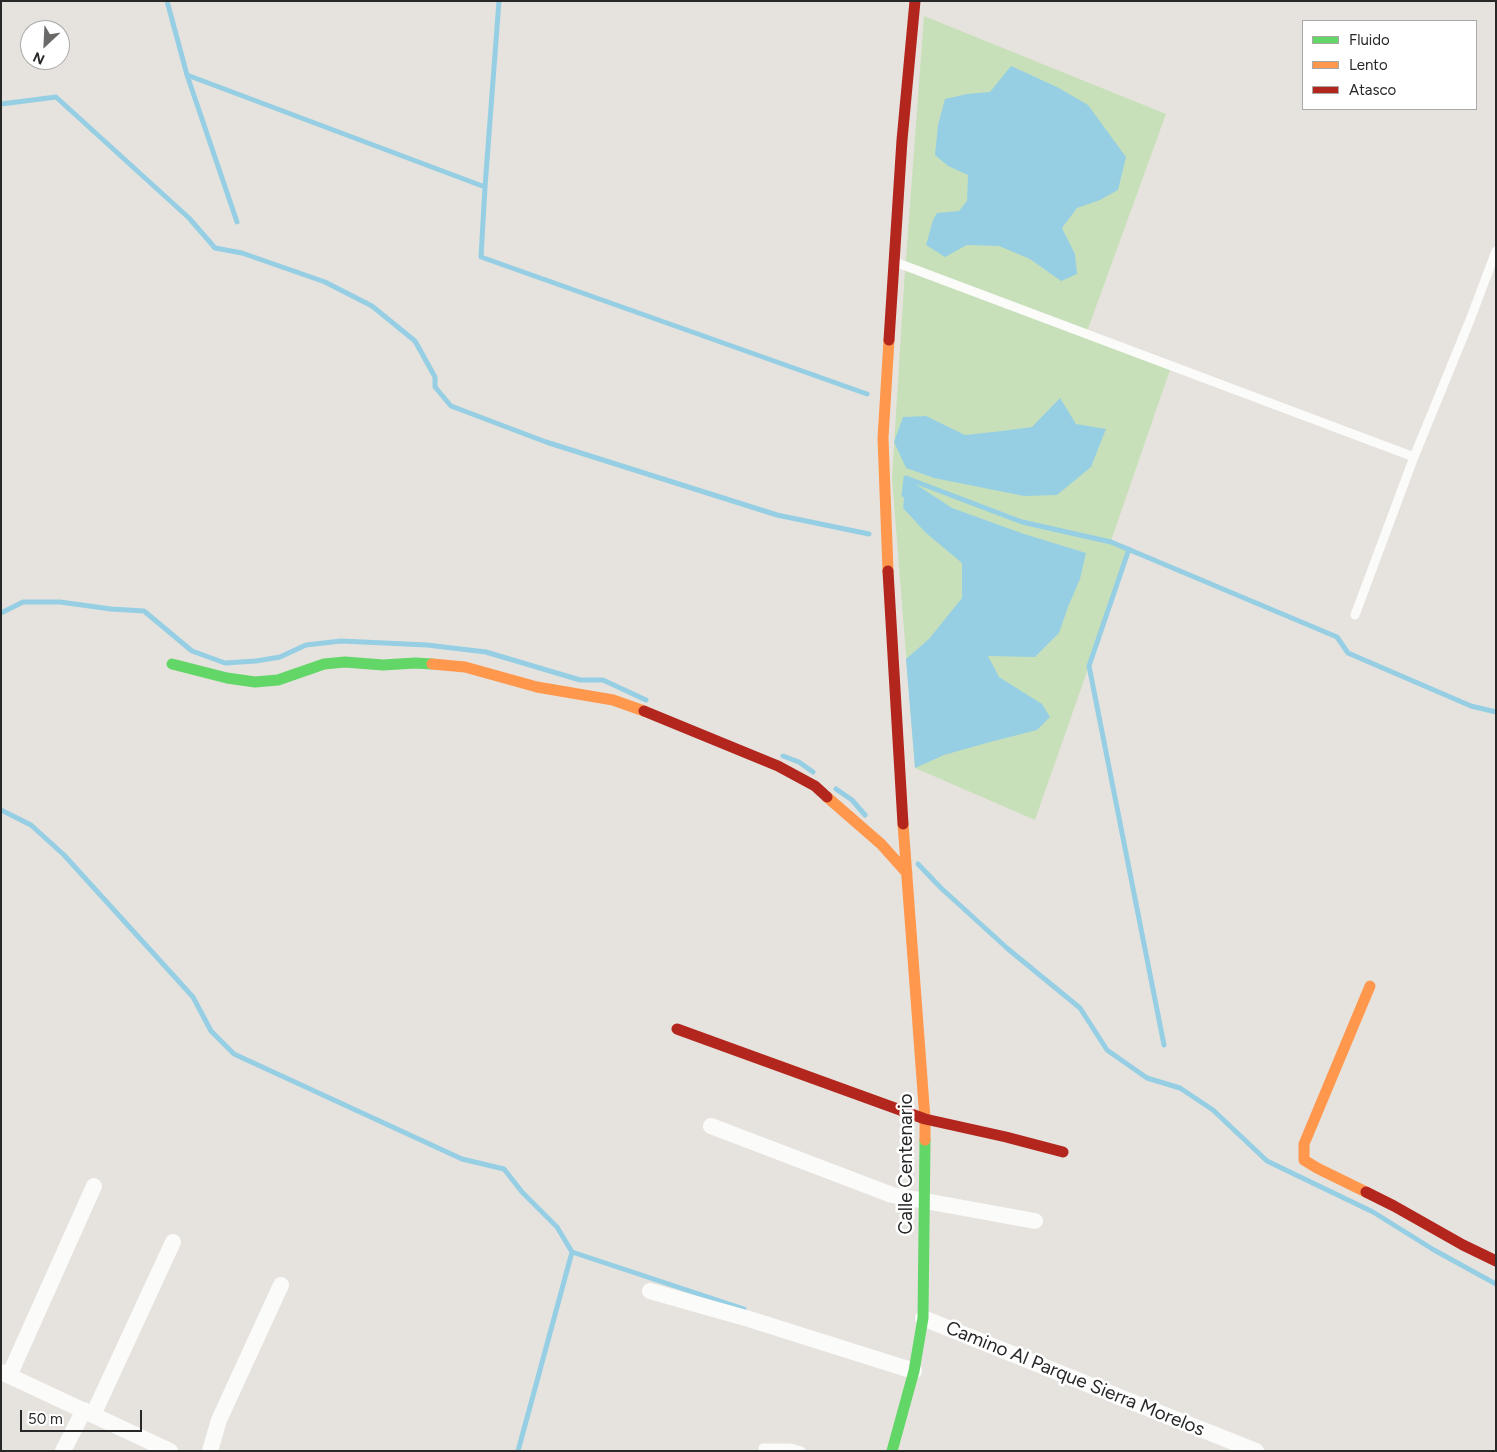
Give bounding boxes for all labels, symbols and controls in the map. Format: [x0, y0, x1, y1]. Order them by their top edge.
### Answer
north arrow [20, 20, 70, 70]
legend [1302, 20, 1477, 110]
text: Fluido [1349, 31, 1390, 49]
text: N [30, 48, 47, 68]
text: Lento [1349, 56, 1388, 74]
text: Atasco [1349, 81, 1396, 99]
street label: Calle Centenario [895, 1093, 917, 1235]
street label: Camino Al Parque Sierra Morelos [942, 1317, 1208, 1441]
scale bar [22, 1400, 145, 1432]
text: 50 m [28, 1410, 63, 1428]

